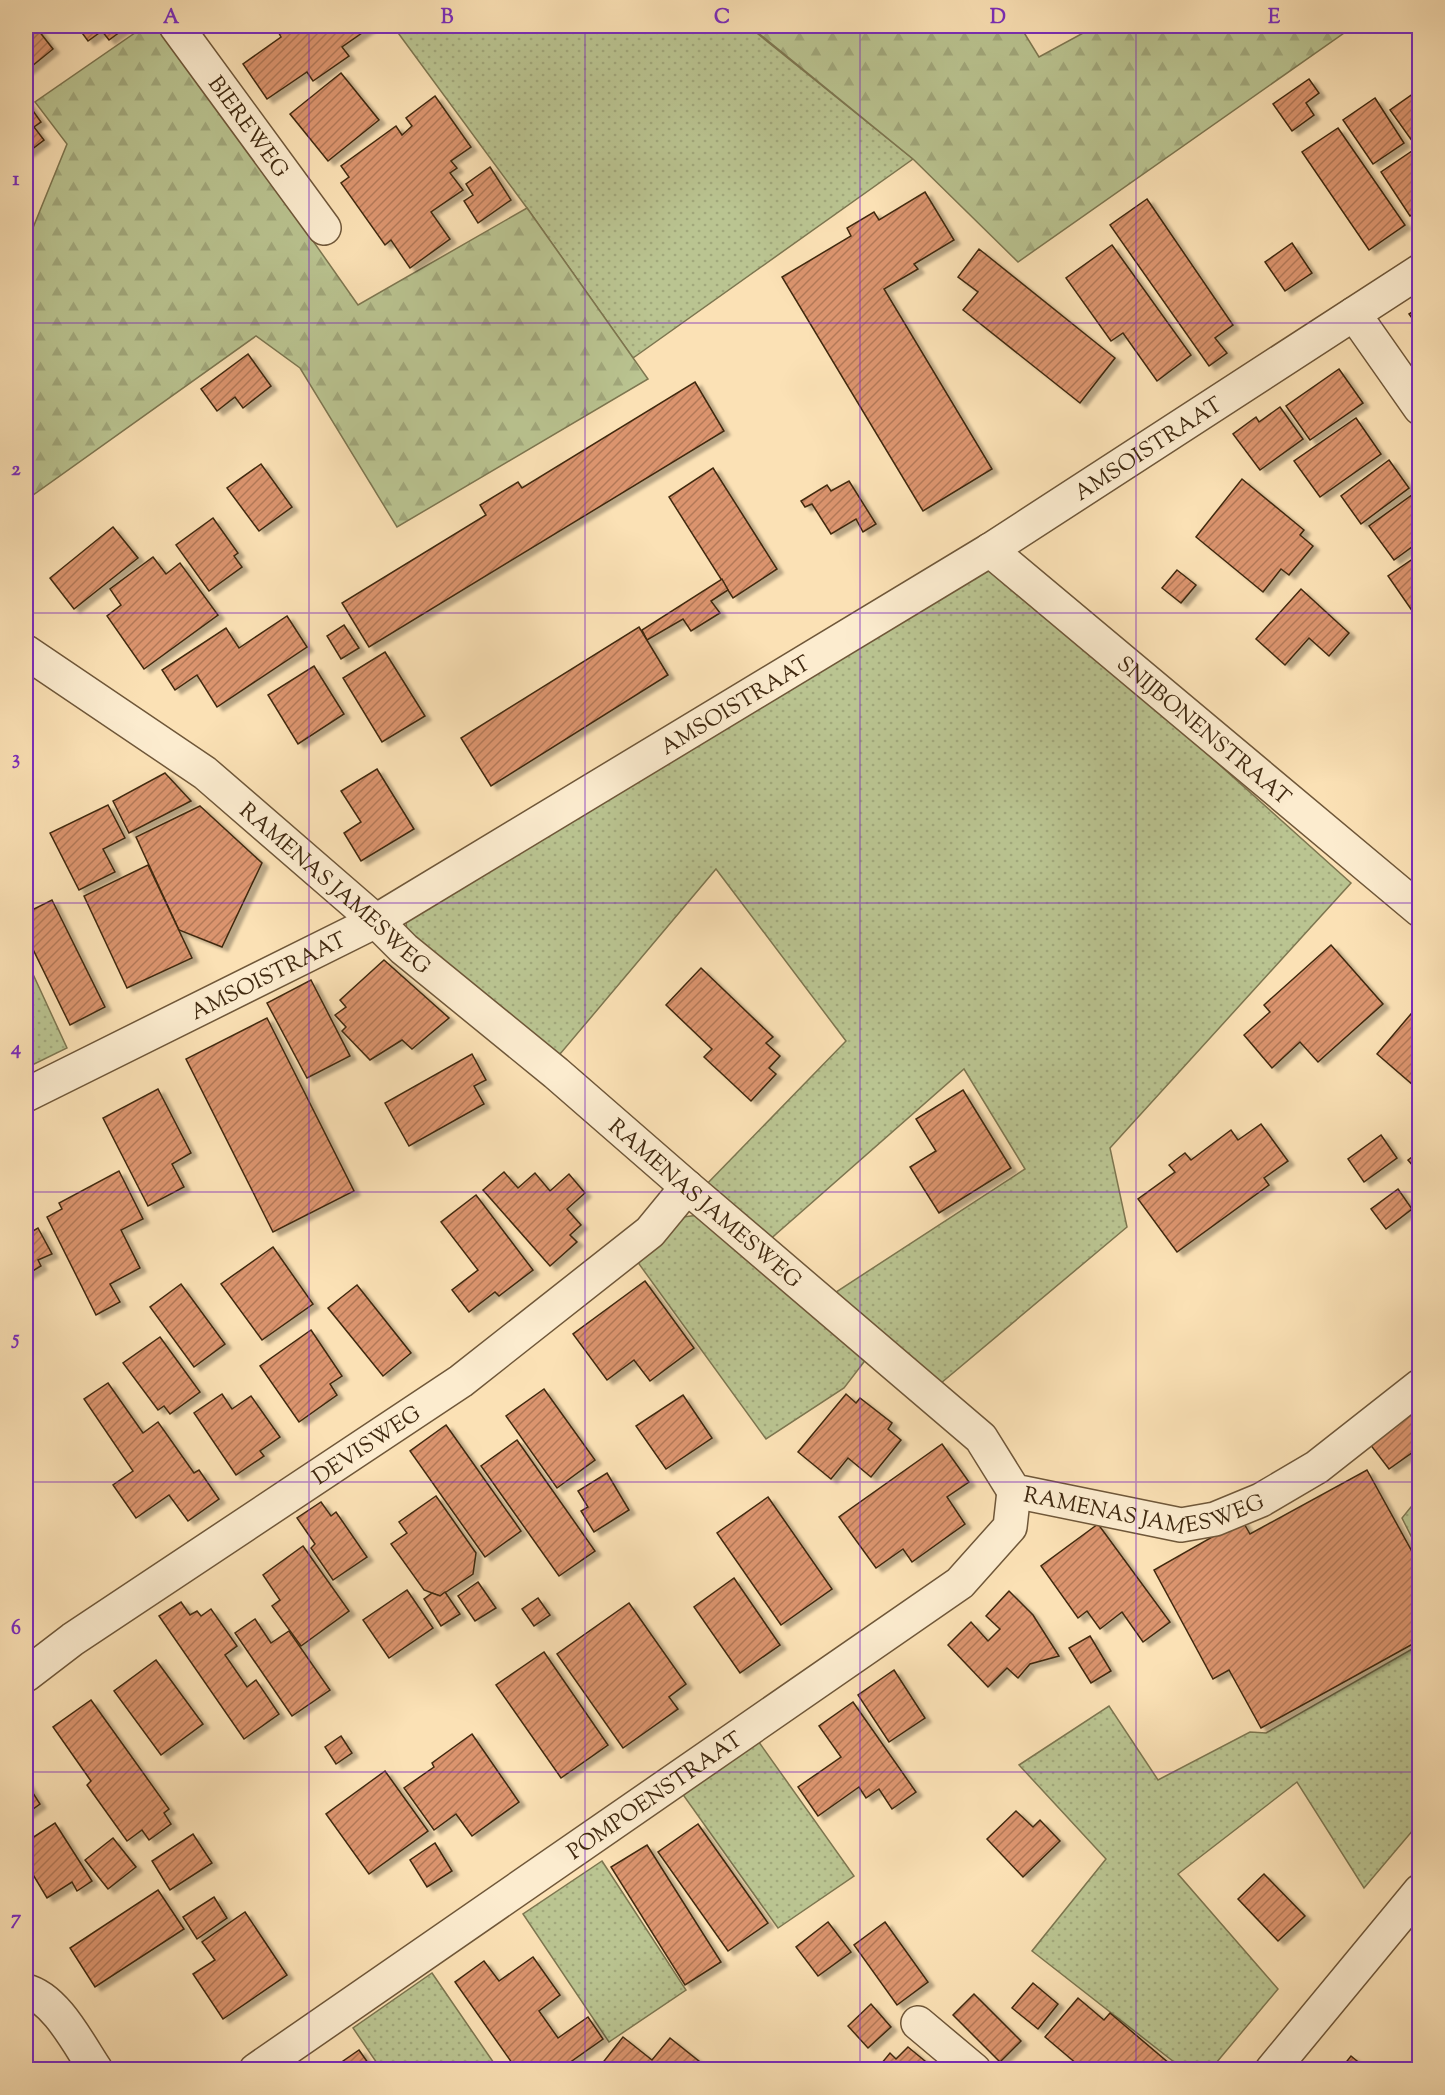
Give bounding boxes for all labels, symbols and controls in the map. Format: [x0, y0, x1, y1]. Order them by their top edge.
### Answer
text: A [163, 4, 180, 33]
text: B [441, 4, 454, 33]
text: C [714, 4, 730, 33]
text: D [990, 4, 1006, 33]
text: E [1268, 4, 1281, 33]
street label: BIEREWEG [199, 70, 295, 185]
text: 1 [13, 166, 20, 195]
street label: AMSOISTRAAT [1069, 390, 1230, 510]
text: 2 [11, 456, 21, 485]
street label: AMSOISTRAAT [655, 649, 818, 765]
street label: SNIJBONENSTRAAT [1109, 650, 1297, 815]
text: 3 [12, 745, 20, 774]
street label: RAMENAS JAMESWEG [231, 796, 436, 983]
street label: AMSOISTRAAT [186, 925, 353, 1030]
text: 4 [10, 1035, 21, 1064]
street label: RAMENAS JAMESWEG [600, 1112, 808, 1297]
text: 5 [11, 1325, 20, 1354]
street label: DEVISWEG [307, 1399, 428, 1494]
street label: RAMENAS JAMESWEG [1019, 1477, 1265, 1507]
text: RAMENAS JAMESWEG [1020, 1480, 1270, 1544]
text: 6 [11, 1615, 21, 1644]
street label: POMPOENSTRAAT [562, 1725, 750, 1869]
text: 7 [11, 1905, 22, 1934]

